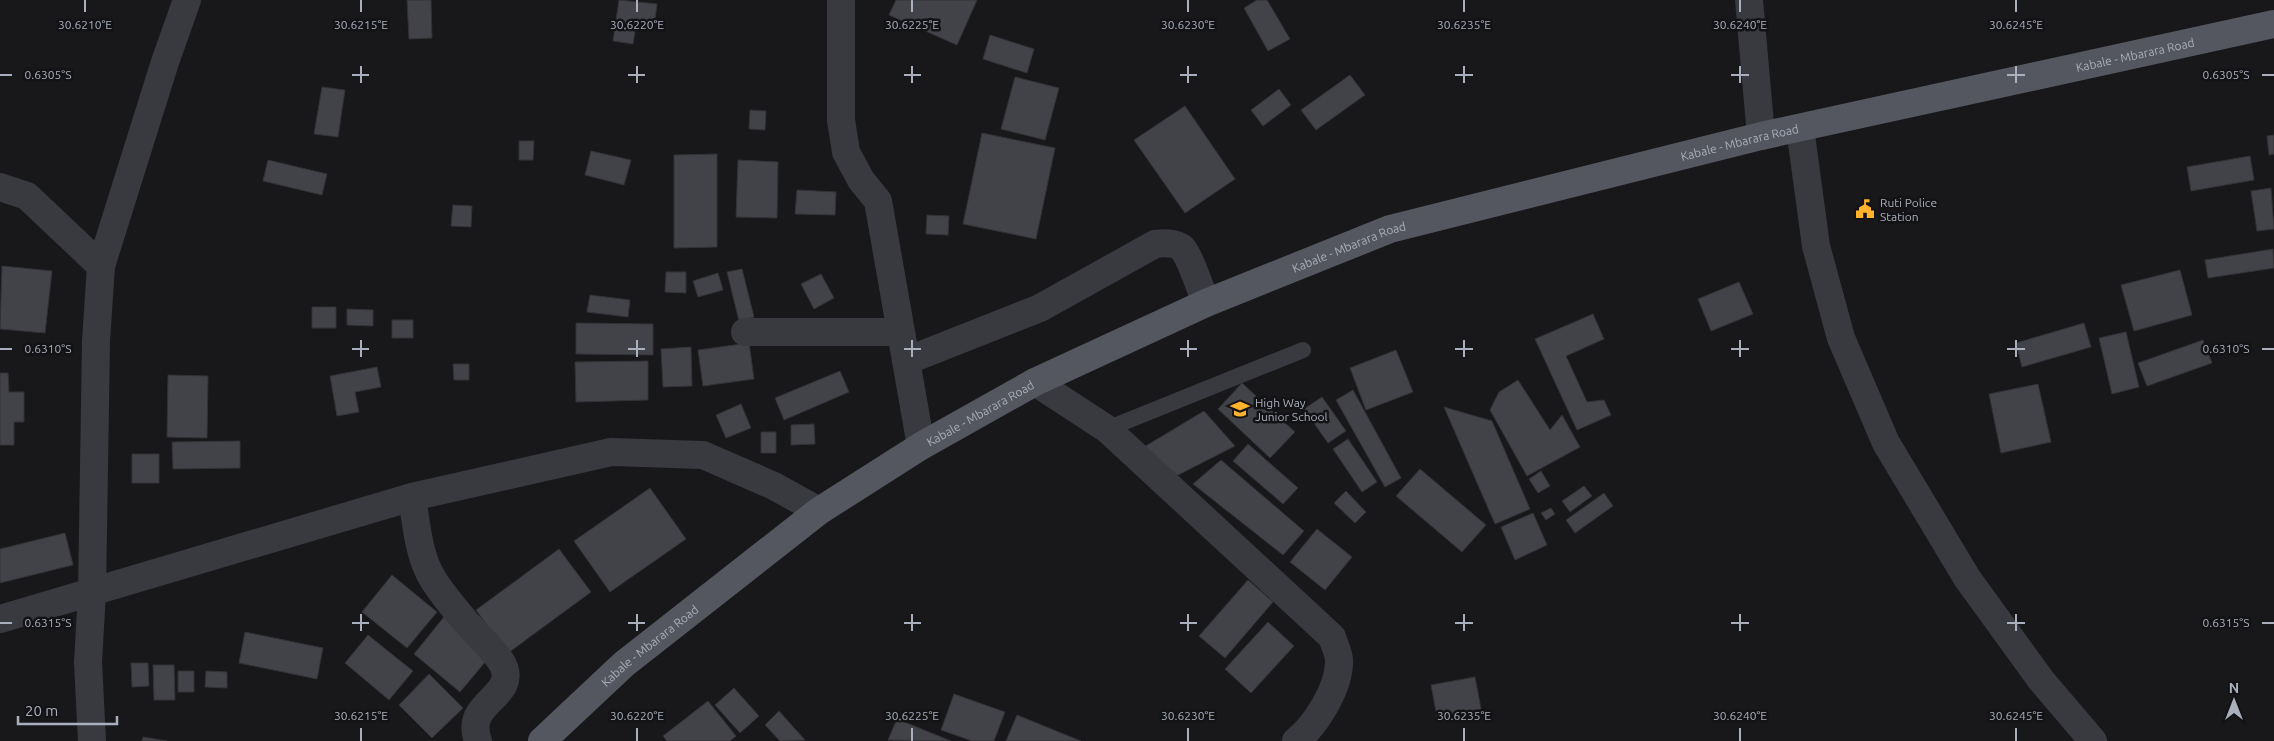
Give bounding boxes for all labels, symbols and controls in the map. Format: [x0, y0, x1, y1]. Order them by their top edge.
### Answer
text: 30.6210°E [58, 18, 112, 31]
text: 30.6215°E [334, 18, 388, 31]
text: 30.6220°E [610, 18, 664, 31]
text: 30.6225°E [885, 18, 939, 31]
text: 30.6230°E [1161, 18, 1215, 31]
text: 30.6235°E [1437, 18, 1491, 31]
text: 30.6240°E [1713, 18, 1767, 31]
text: 30.6245°E [1989, 18, 2043, 31]
street label: Kabale - Mbarara Road [2075, 35, 2195, 74]
text: 0.6305°S [25, 68, 71, 81]
text: 0.6305°S [2203, 68, 2249, 81]
street label: Kabale - Mbarara Road [1679, 121, 1800, 162]
place label: Ruti Police Station [1880, 196, 1937, 223]
public building icon: Ruti Police Station [1854, 198, 1876, 220]
street label: Kabale - Mbarara Road [1290, 219, 1407, 274]
text: 0.6310°S [25, 342, 71, 355]
text: 0.6310°S [2203, 342, 2249, 355]
street label: Kabale - Mbarara Road [924, 378, 1036, 448]
place label: High Way Junior School [1255, 396, 1328, 423]
school or university icon: High Way Junior School [1229, 398, 1251, 420]
street label: Kabale - Mbarara Road [598, 602, 700, 689]
text: 0.6315°S [25, 616, 71, 629]
text: 0.6315°S [2203, 616, 2249, 629]
north arrow [2209, 676, 2259, 726]
text: N [2229, 680, 2239, 696]
scale bar [18, 694, 116, 726]
text: 20 m [25, 702, 58, 719]
text: 30.6215°E [334, 709, 388, 722]
text: 30.6220°E [610, 709, 664, 722]
text: 30.6225°E [885, 709, 939, 722]
text: 30.6230°E [1161, 709, 1215, 722]
text: 30.6235°E [1437, 709, 1491, 722]
text: 30.6240°E [1713, 709, 1767, 722]
text: 30.6245°E [1989, 709, 2043, 722]

